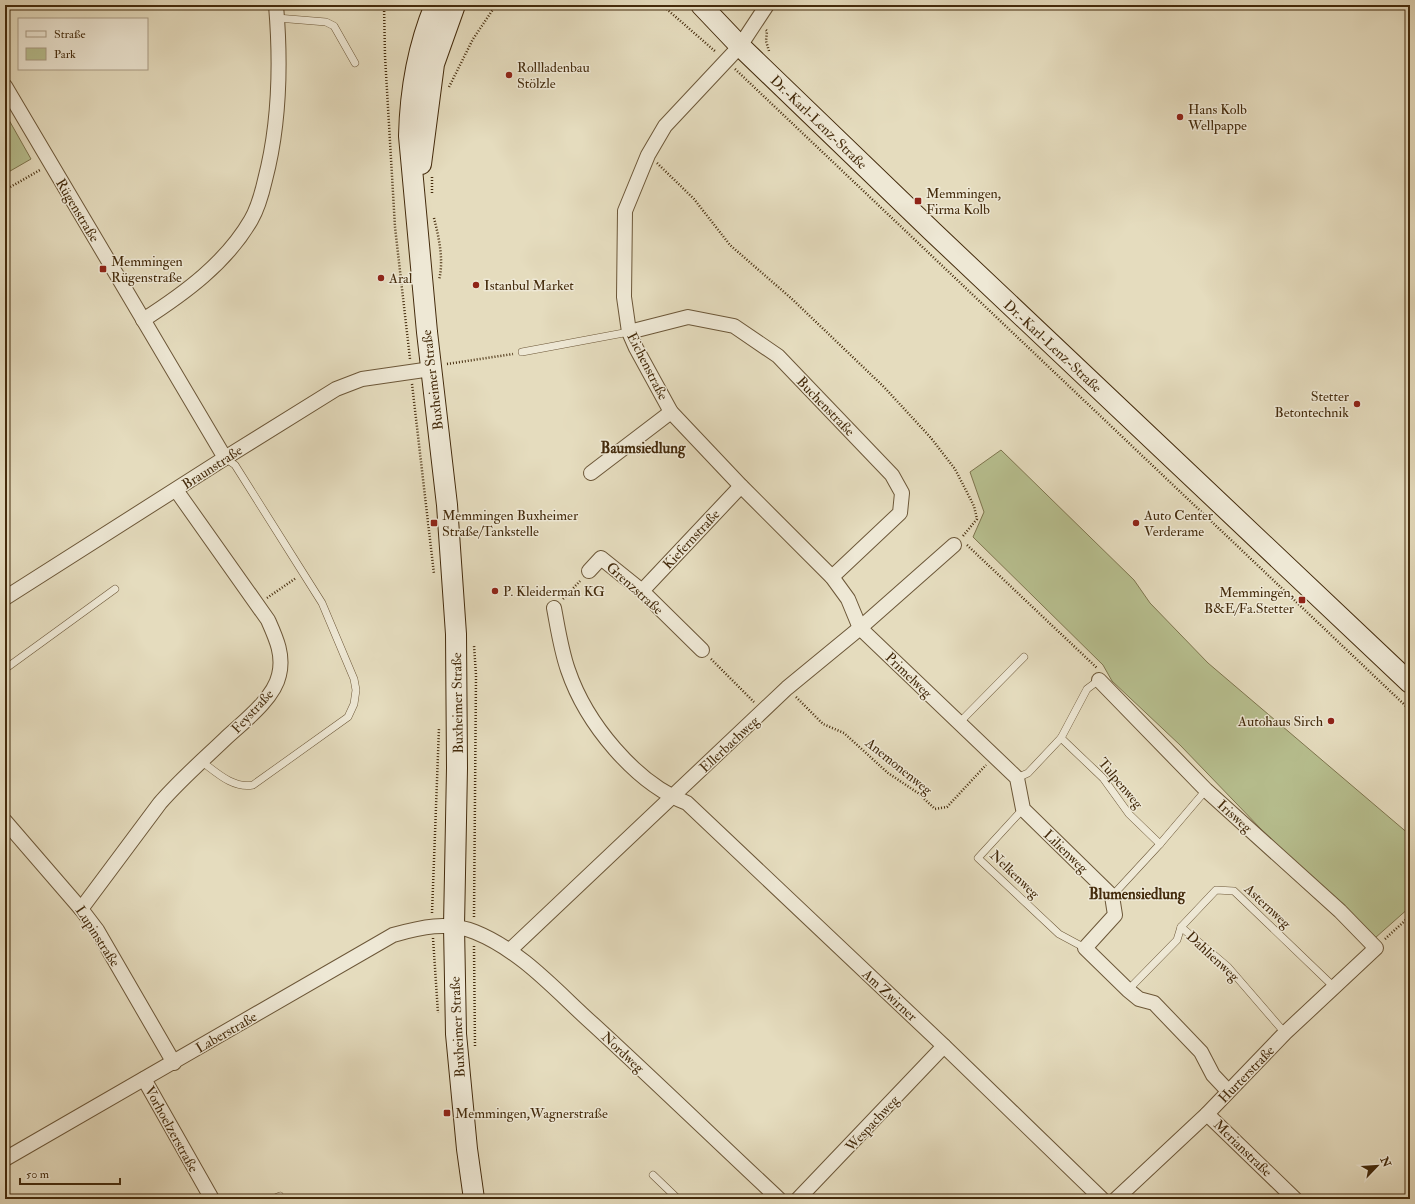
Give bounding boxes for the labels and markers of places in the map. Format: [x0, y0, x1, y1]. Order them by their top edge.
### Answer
place label: Rollladenbau Stölzle [517, 59, 590, 92]
marker: Rollladenbau Stölzle [504, 70, 514, 80]
place label: Hans Kolb Wellpappe [1187, 101, 1247, 135]
marker: Hans Kolb Wellpappe [1175, 112, 1185, 122]
place label: Memmingen, Firma Kolb [926, 185, 1001, 218]
marker: Memmingen, Firma Kolb [913, 196, 923, 206]
place label: Memmingen Rügenstraße [111, 253, 183, 286]
marker: Memmingen Rügenstraße [98, 264, 108, 274]
place label: Aral [388, 270, 413, 287]
marker: Aral [376, 273, 386, 283]
place label: Istanbul Market [484, 277, 574, 294]
marker: Istanbul Market [471, 280, 481, 290]
place label: Stetter Betontechnik [1275, 388, 1350, 421]
marker: Stetter Betontechnik [1352, 399, 1362, 409]
place label: Memmingen Buxheimer Straße/Tankstelle [442, 507, 579, 540]
place label: Auto Center Verderame [1143, 507, 1214, 540]
marker: Memmingen Buxheimer Straße/Tankstelle [429, 518, 439, 528]
marker: Auto Center Verderame [1131, 518, 1141, 528]
place label: P. Kleiderman KG [503, 583, 605, 600]
place label: Memmingen, B&E/Fa.Stetter [1204, 584, 1295, 617]
marker: P. Kleiderman KG [490, 586, 500, 596]
marker: Memmingen, B&E/Fa.Stetter [1297, 595, 1307, 605]
place label: Autohaus Sirch [1237, 713, 1324, 730]
marker: Autohaus Sirch [1326, 716, 1336, 726]
place label: Memmingen,Wagnerstraße [455, 1105, 608, 1122]
marker: Memmingen,Wagnerstraße [442, 1108, 452, 1118]

